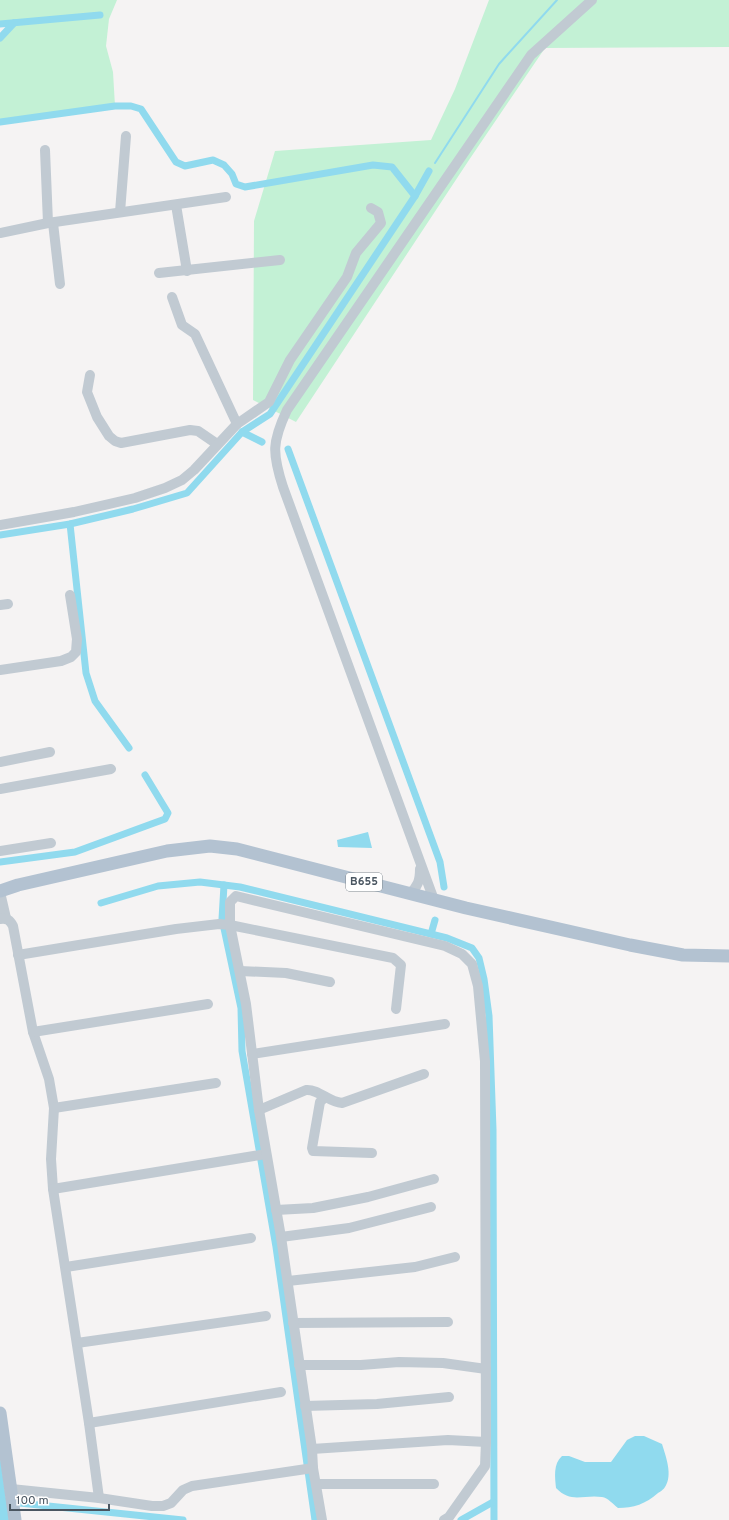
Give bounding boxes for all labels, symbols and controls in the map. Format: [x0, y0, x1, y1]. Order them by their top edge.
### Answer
road number: B655 [346, 873, 382, 891]
scale bar [10, 1486, 109, 1512]
text: 100 m [16, 1493, 49, 1509]

